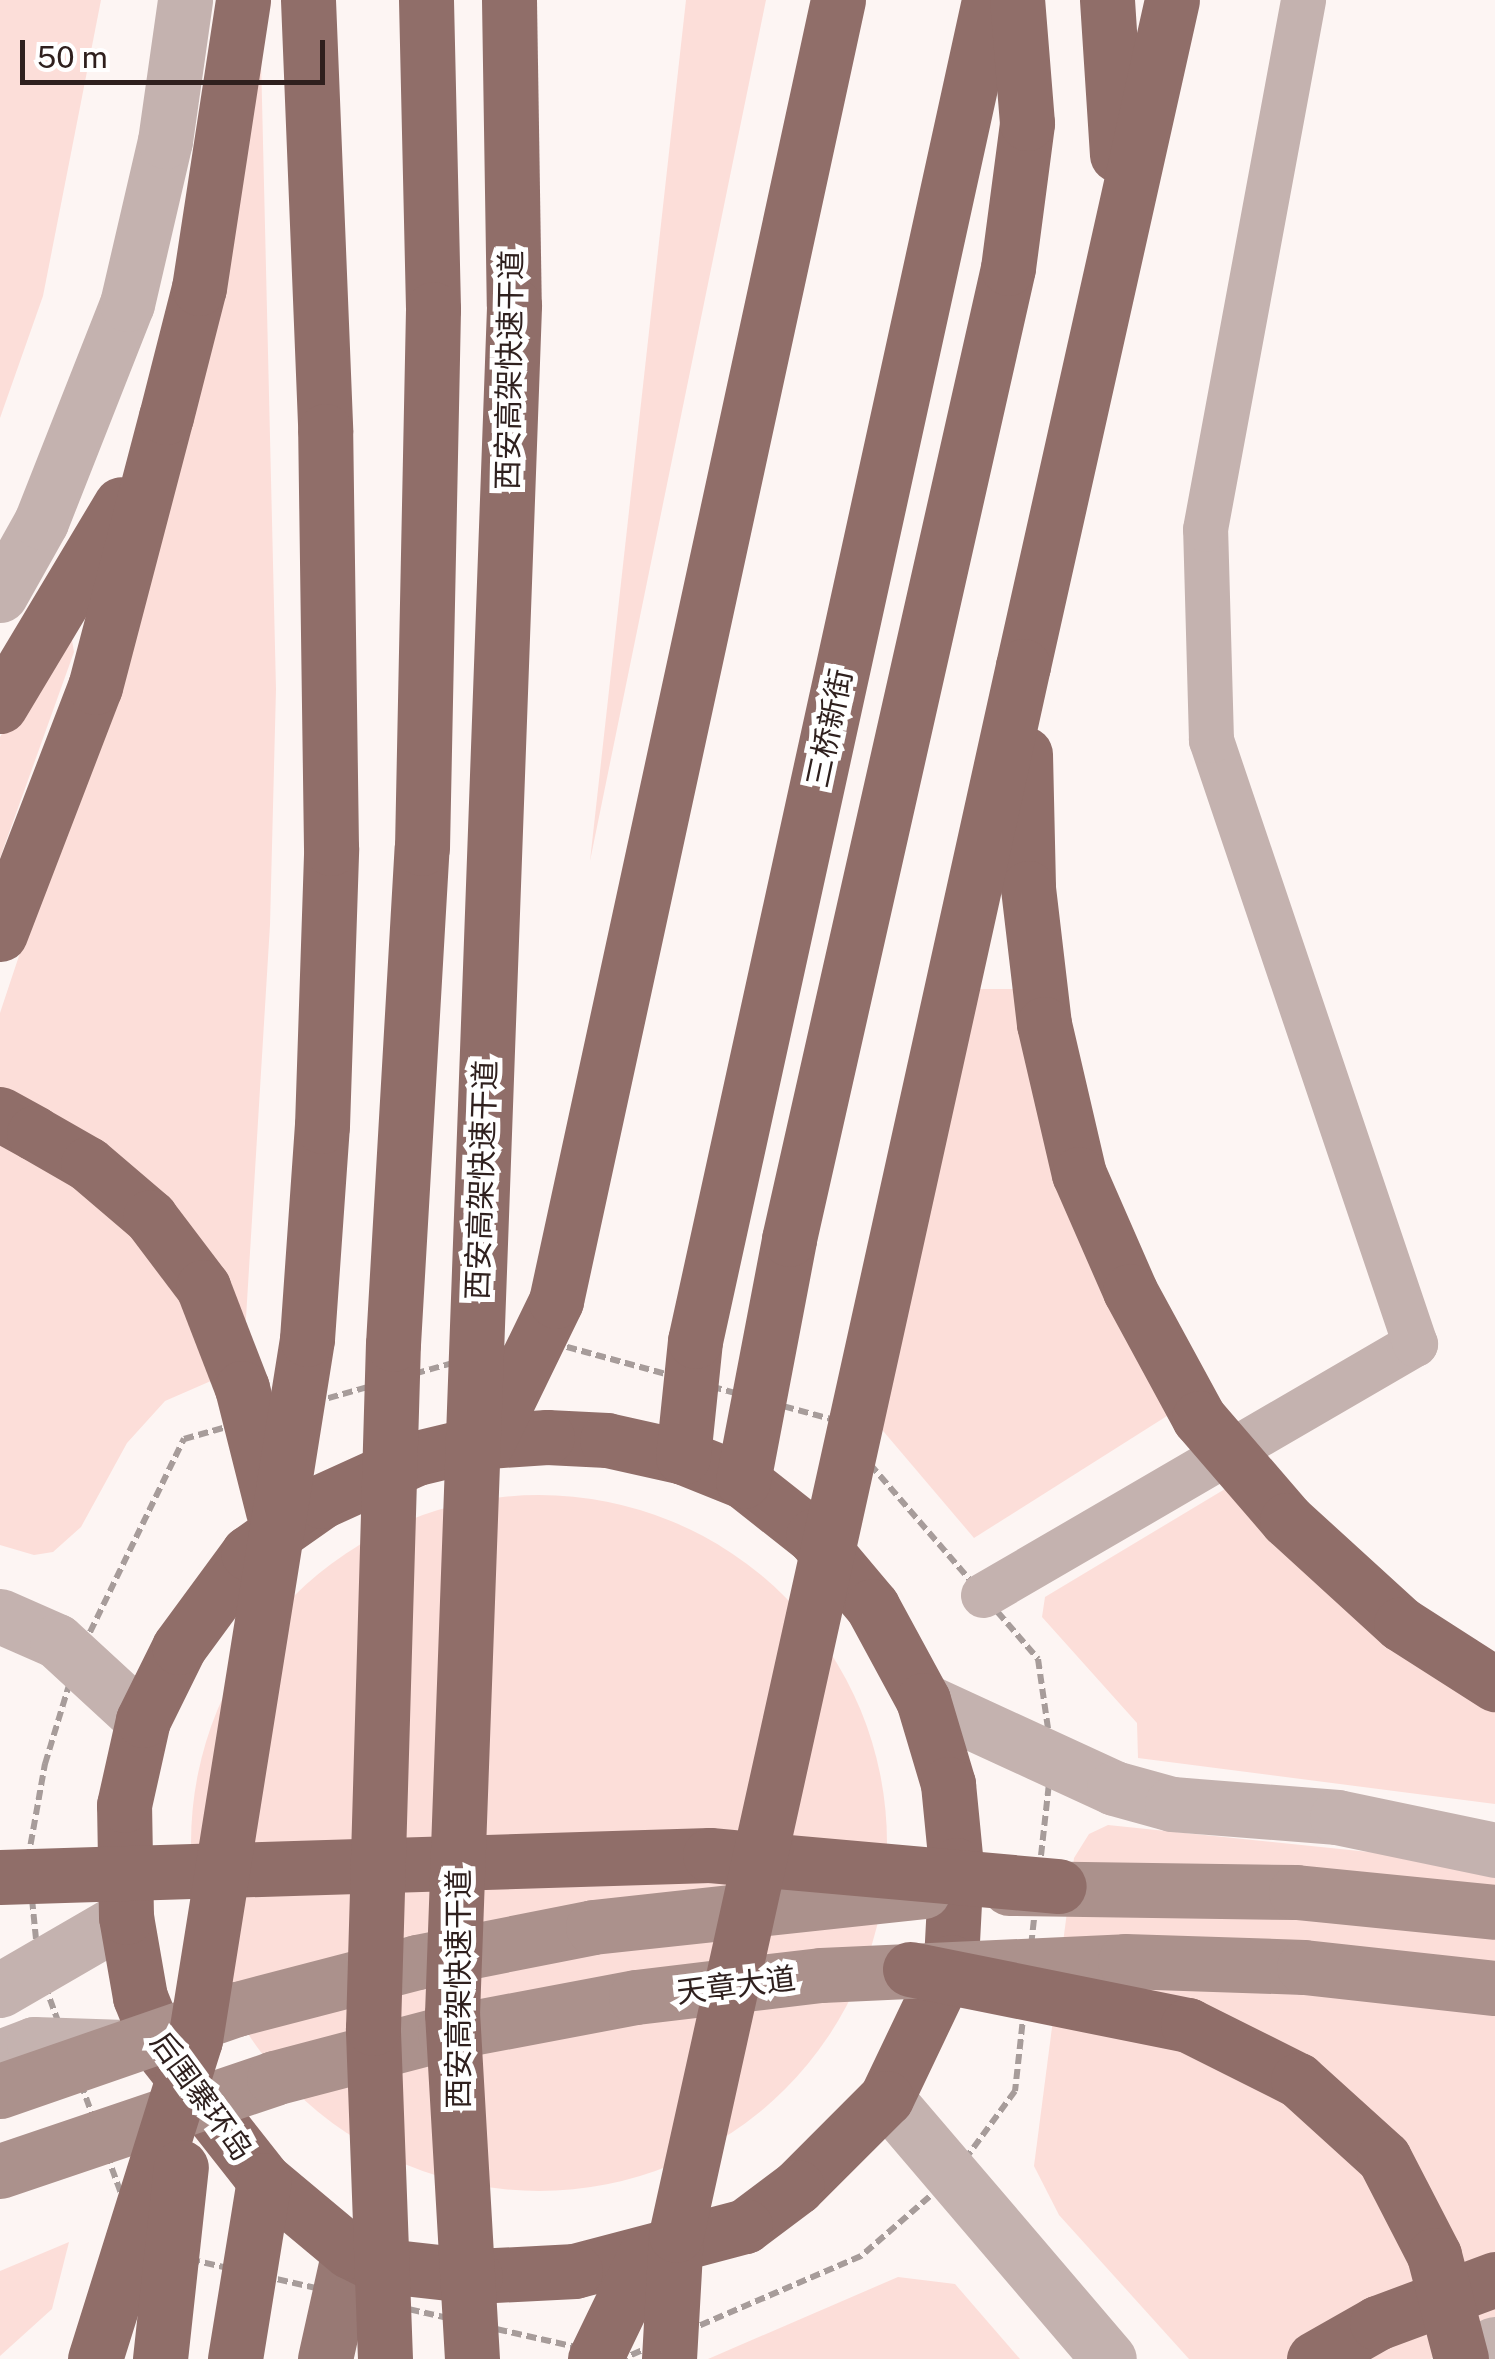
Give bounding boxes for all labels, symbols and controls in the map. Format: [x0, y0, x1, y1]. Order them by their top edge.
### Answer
scale bar [25, 20, 330, 82]
text: 50 m [37, 39, 108, 75]
street label: 西安高架快速干道 [489, 250, 529, 490]
street label: 三桥新街 [799, 666, 859, 790]
street label: 西安高架快速干道 [459, 1059, 503, 1301]
street label: 西安高架快速干道 [440, 1869, 476, 2109]
street label: 天章大道 [674, 1960, 798, 2010]
street label: 后围寨环岛 [143, 2025, 261, 2167]

